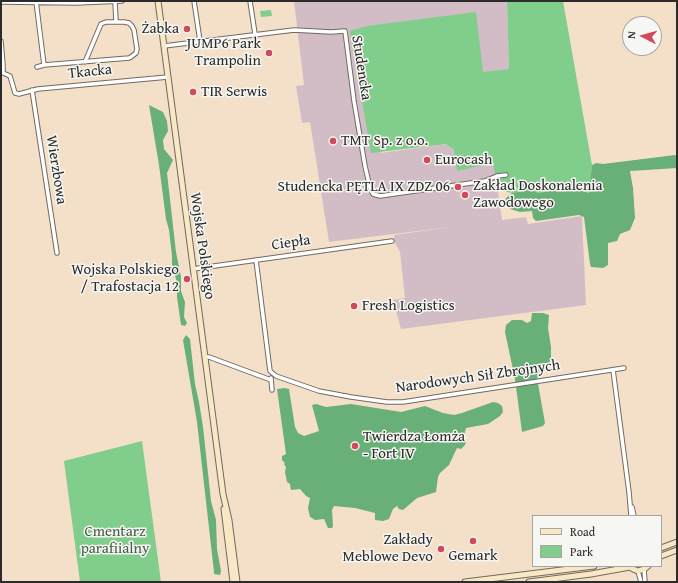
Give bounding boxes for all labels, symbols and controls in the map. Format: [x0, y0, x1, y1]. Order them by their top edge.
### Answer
north arrow [622, 16, 662, 56]
place label: Żabka [141, 20, 179, 38]
marker: Żabka [182, 24, 192, 34]
text: N [623, 30, 639, 39]
street label: Studencka [347, 34, 375, 102]
place label: JUMP6 Park Trampolin [187, 35, 261, 70]
marker: JUMP6 Park Trampolin [264, 48, 274, 58]
street label: Tkacka [67, 61, 113, 83]
place label: TIR Serwis [201, 83, 267, 101]
marker: TIR Serwis [188, 87, 198, 97]
place label: TMT Sp. z o.o. [341, 132, 428, 150]
street label: Wierzbowa [42, 134, 70, 206]
marker: TMT Sp. z o.o. [328, 136, 338, 146]
place label: Eurocash [435, 151, 492, 169]
marker: Eurocash [422, 155, 432, 165]
place label: Zakład Doskonalenia Zawodowego [473, 177, 603, 212]
place label: Studencka PĘTLA IX ZDZ 06 [278, 178, 450, 196]
marker: Studencka PĘTLA IX ZDZ 06 [453, 182, 463, 192]
marker: Zakład Doskonalenia Zawodowego [460, 190, 470, 200]
street label: Wojska Polskiego [186, 191, 218, 301]
street label: Ciepła [270, 231, 312, 255]
place label: Wojska Polskiego / Trafostacja 12 [71, 261, 179, 296]
marker: Wojska Polskiego / Trafostacja 12 [182, 274, 192, 284]
place label: Fresh Logistics [362, 297, 455, 315]
marker: Fresh Logistics [349, 301, 359, 311]
street label: Narodowych Sił Zbrojnych [395, 357, 561, 397]
place label: Twierdza Łomża - Fort IV [363, 428, 465, 463]
marker: Twierdza Łomża - Fort IV [350, 441, 360, 451]
legend [532, 515, 662, 567]
park label: Cmentarz parafiialny [81, 523, 149, 558]
text: Road [570, 523, 595, 540]
place label: Zakłady Meblowe Devo [343, 531, 433, 566]
marker: Gemark [468, 536, 478, 546]
text: Park [570, 543, 593, 560]
marker: Zakłady Meblowe Devo [436, 544, 446, 554]
place label: Gemark [448, 547, 498, 565]

